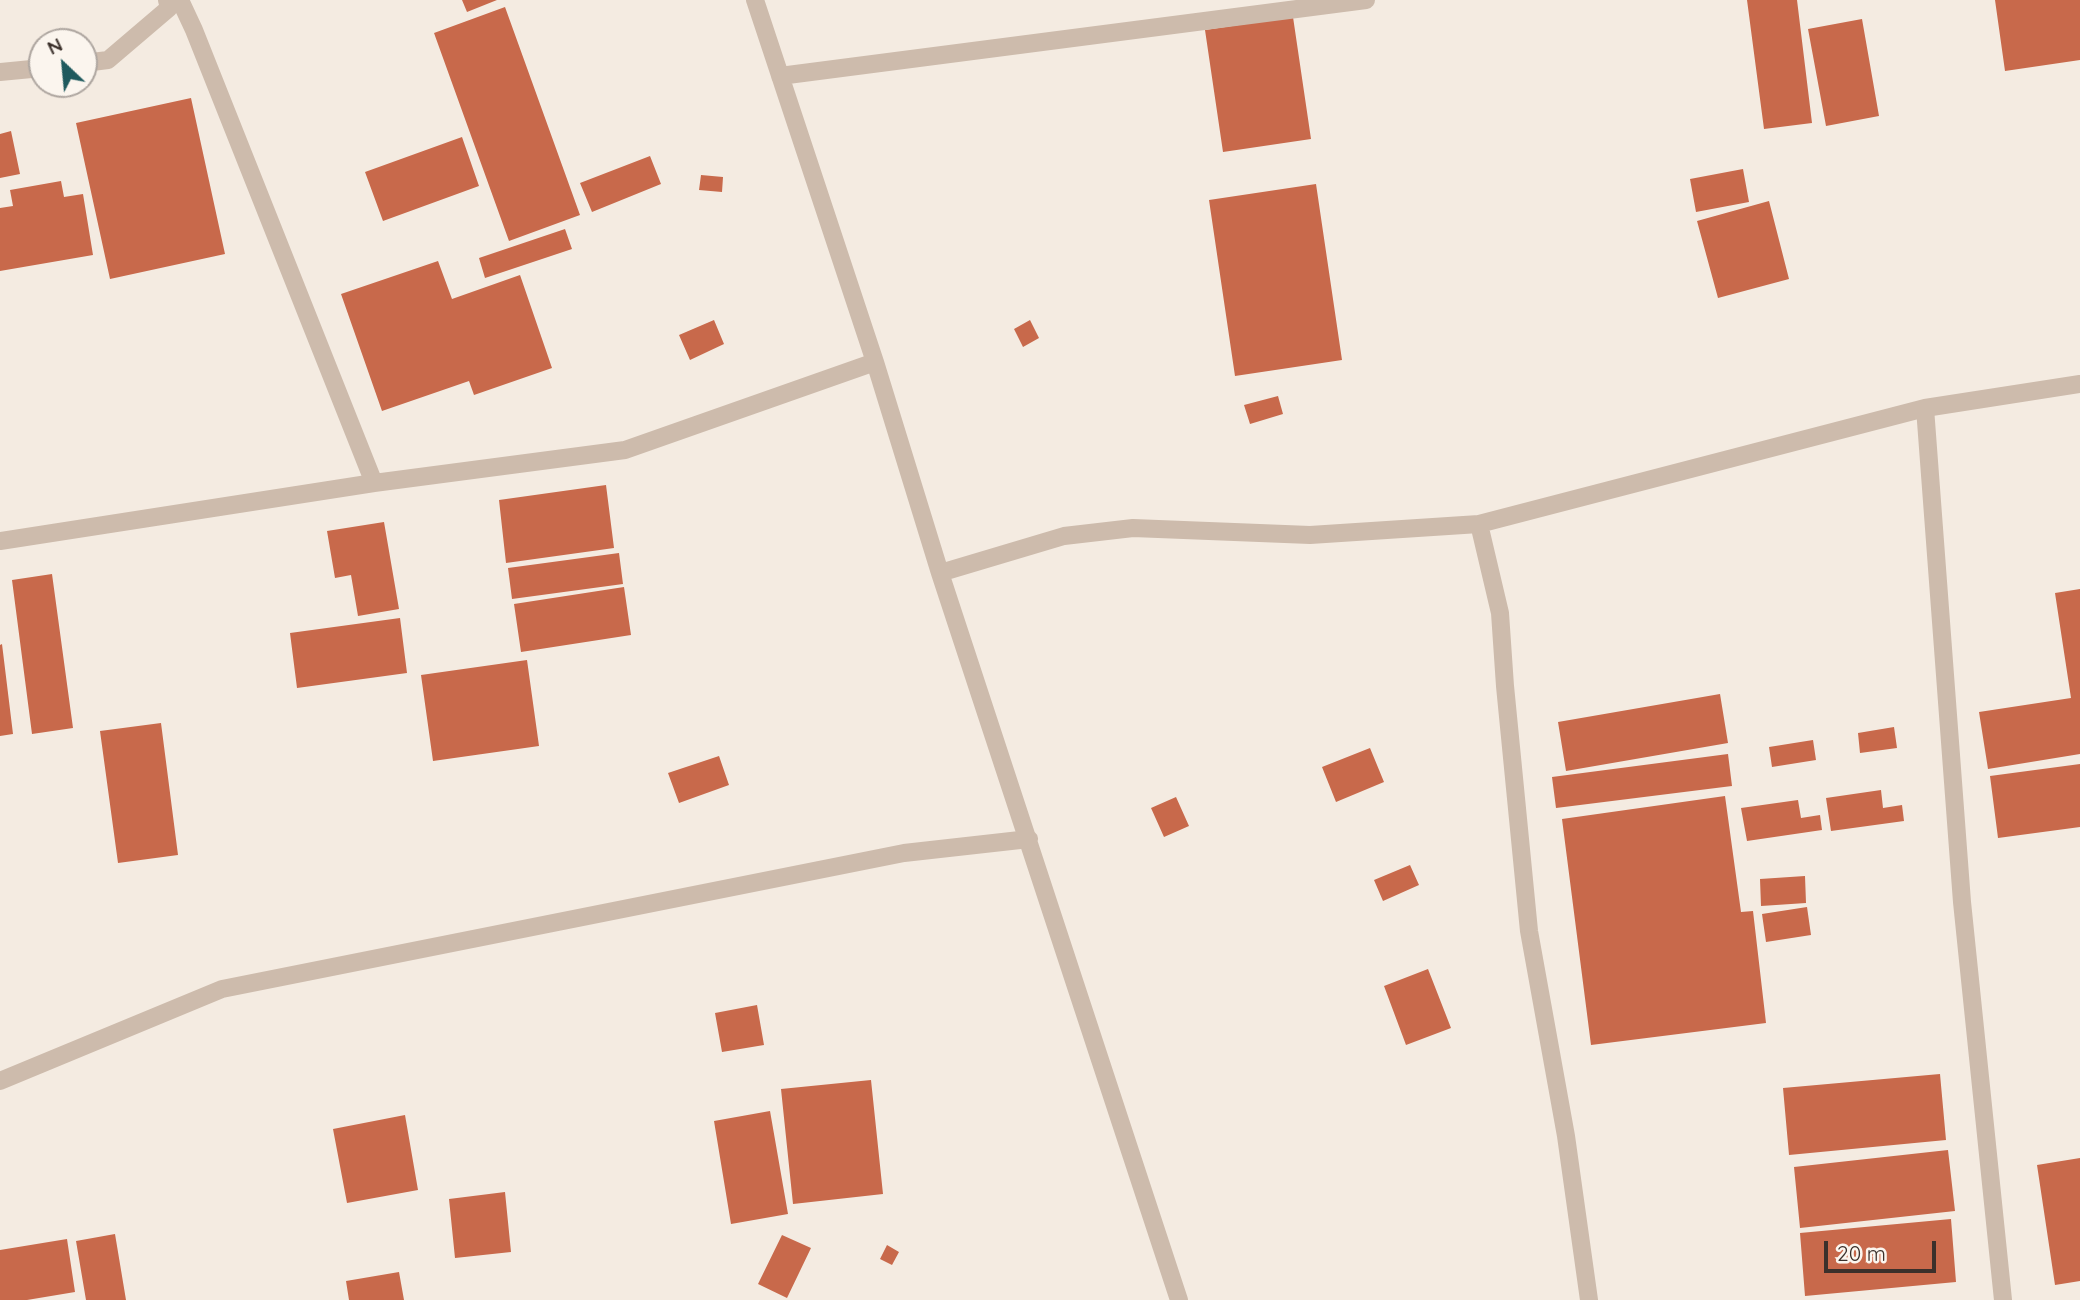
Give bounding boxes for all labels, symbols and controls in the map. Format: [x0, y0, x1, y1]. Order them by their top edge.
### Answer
north arrow [28, 28, 98, 98]
text: N [43, 32, 66, 60]
scale bar [1828, 1226, 1940, 1270]
text: 20 m [1837, 1240, 1886, 1266]

